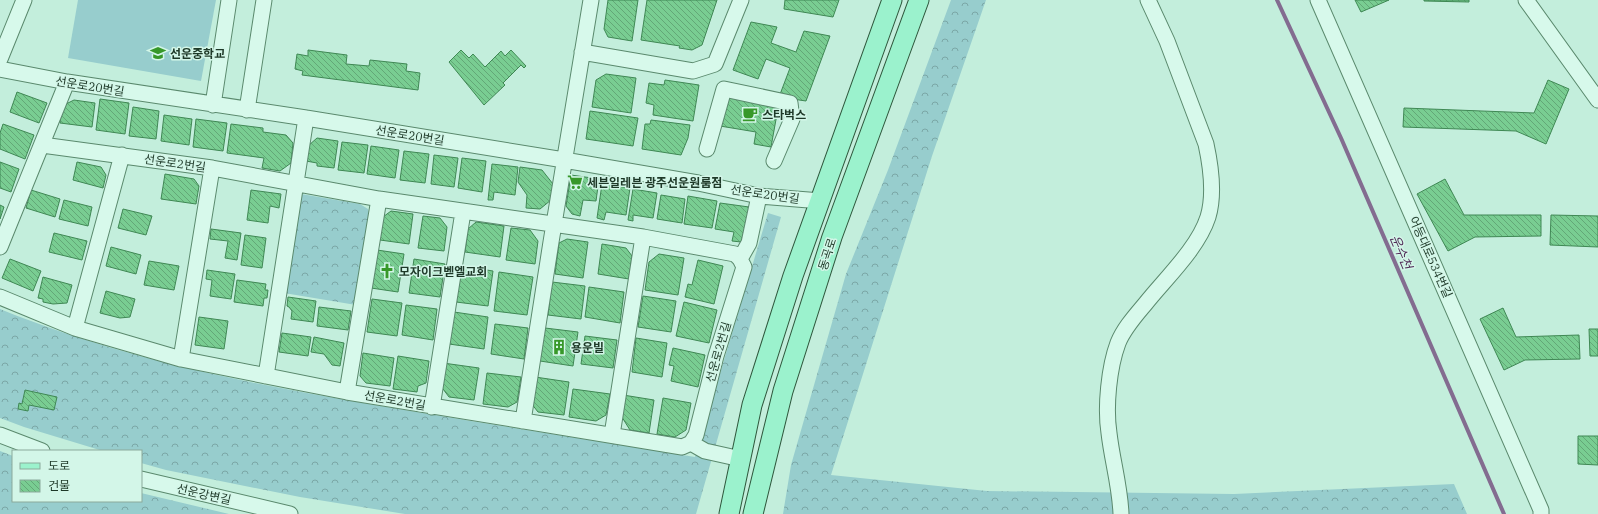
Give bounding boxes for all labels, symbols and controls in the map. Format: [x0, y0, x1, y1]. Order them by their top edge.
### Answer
school or university icon: 선운중학교 [149, 44, 167, 62]
place label: 선운중학교 [170, 46, 225, 61]
street label: 선운로20번길 [54, 73, 126, 99]
cafe icon: 스타벅스 [741, 105, 759, 123]
place label: 스타벅스 [762, 107, 806, 122]
street label: 선운로20번길 [374, 122, 446, 148]
street label: 선운로2번길 [143, 151, 207, 175]
supermarket icon: 세븐일레븐 광주선운원룸점 [566, 173, 584, 191]
place label: 세븐일레븐 광주선운원룸점 [587, 175, 722, 190]
street label: 선운로20번길 [729, 182, 801, 206]
street label: 어등대로534번길 [1406, 214, 1456, 300]
water label: 운수천 [1386, 232, 1416, 273]
street label: 동곡로 [815, 236, 839, 272]
church icon: 모자이크벧엘교회 [378, 262, 396, 280]
place label: 모자이크벧엘교회 [399, 264, 487, 279]
street label: 선운로2번길 [702, 320, 734, 384]
building icon: 용운빌 [550, 338, 568, 356]
place label: 용운빌 [571, 340, 604, 355]
street label: 선운로2번길 [363, 387, 427, 413]
legend [12, 450, 142, 502]
text: 도로 [48, 458, 70, 473]
text: 건물 [48, 478, 70, 493]
street label: 선운강변길 [175, 480, 233, 508]

